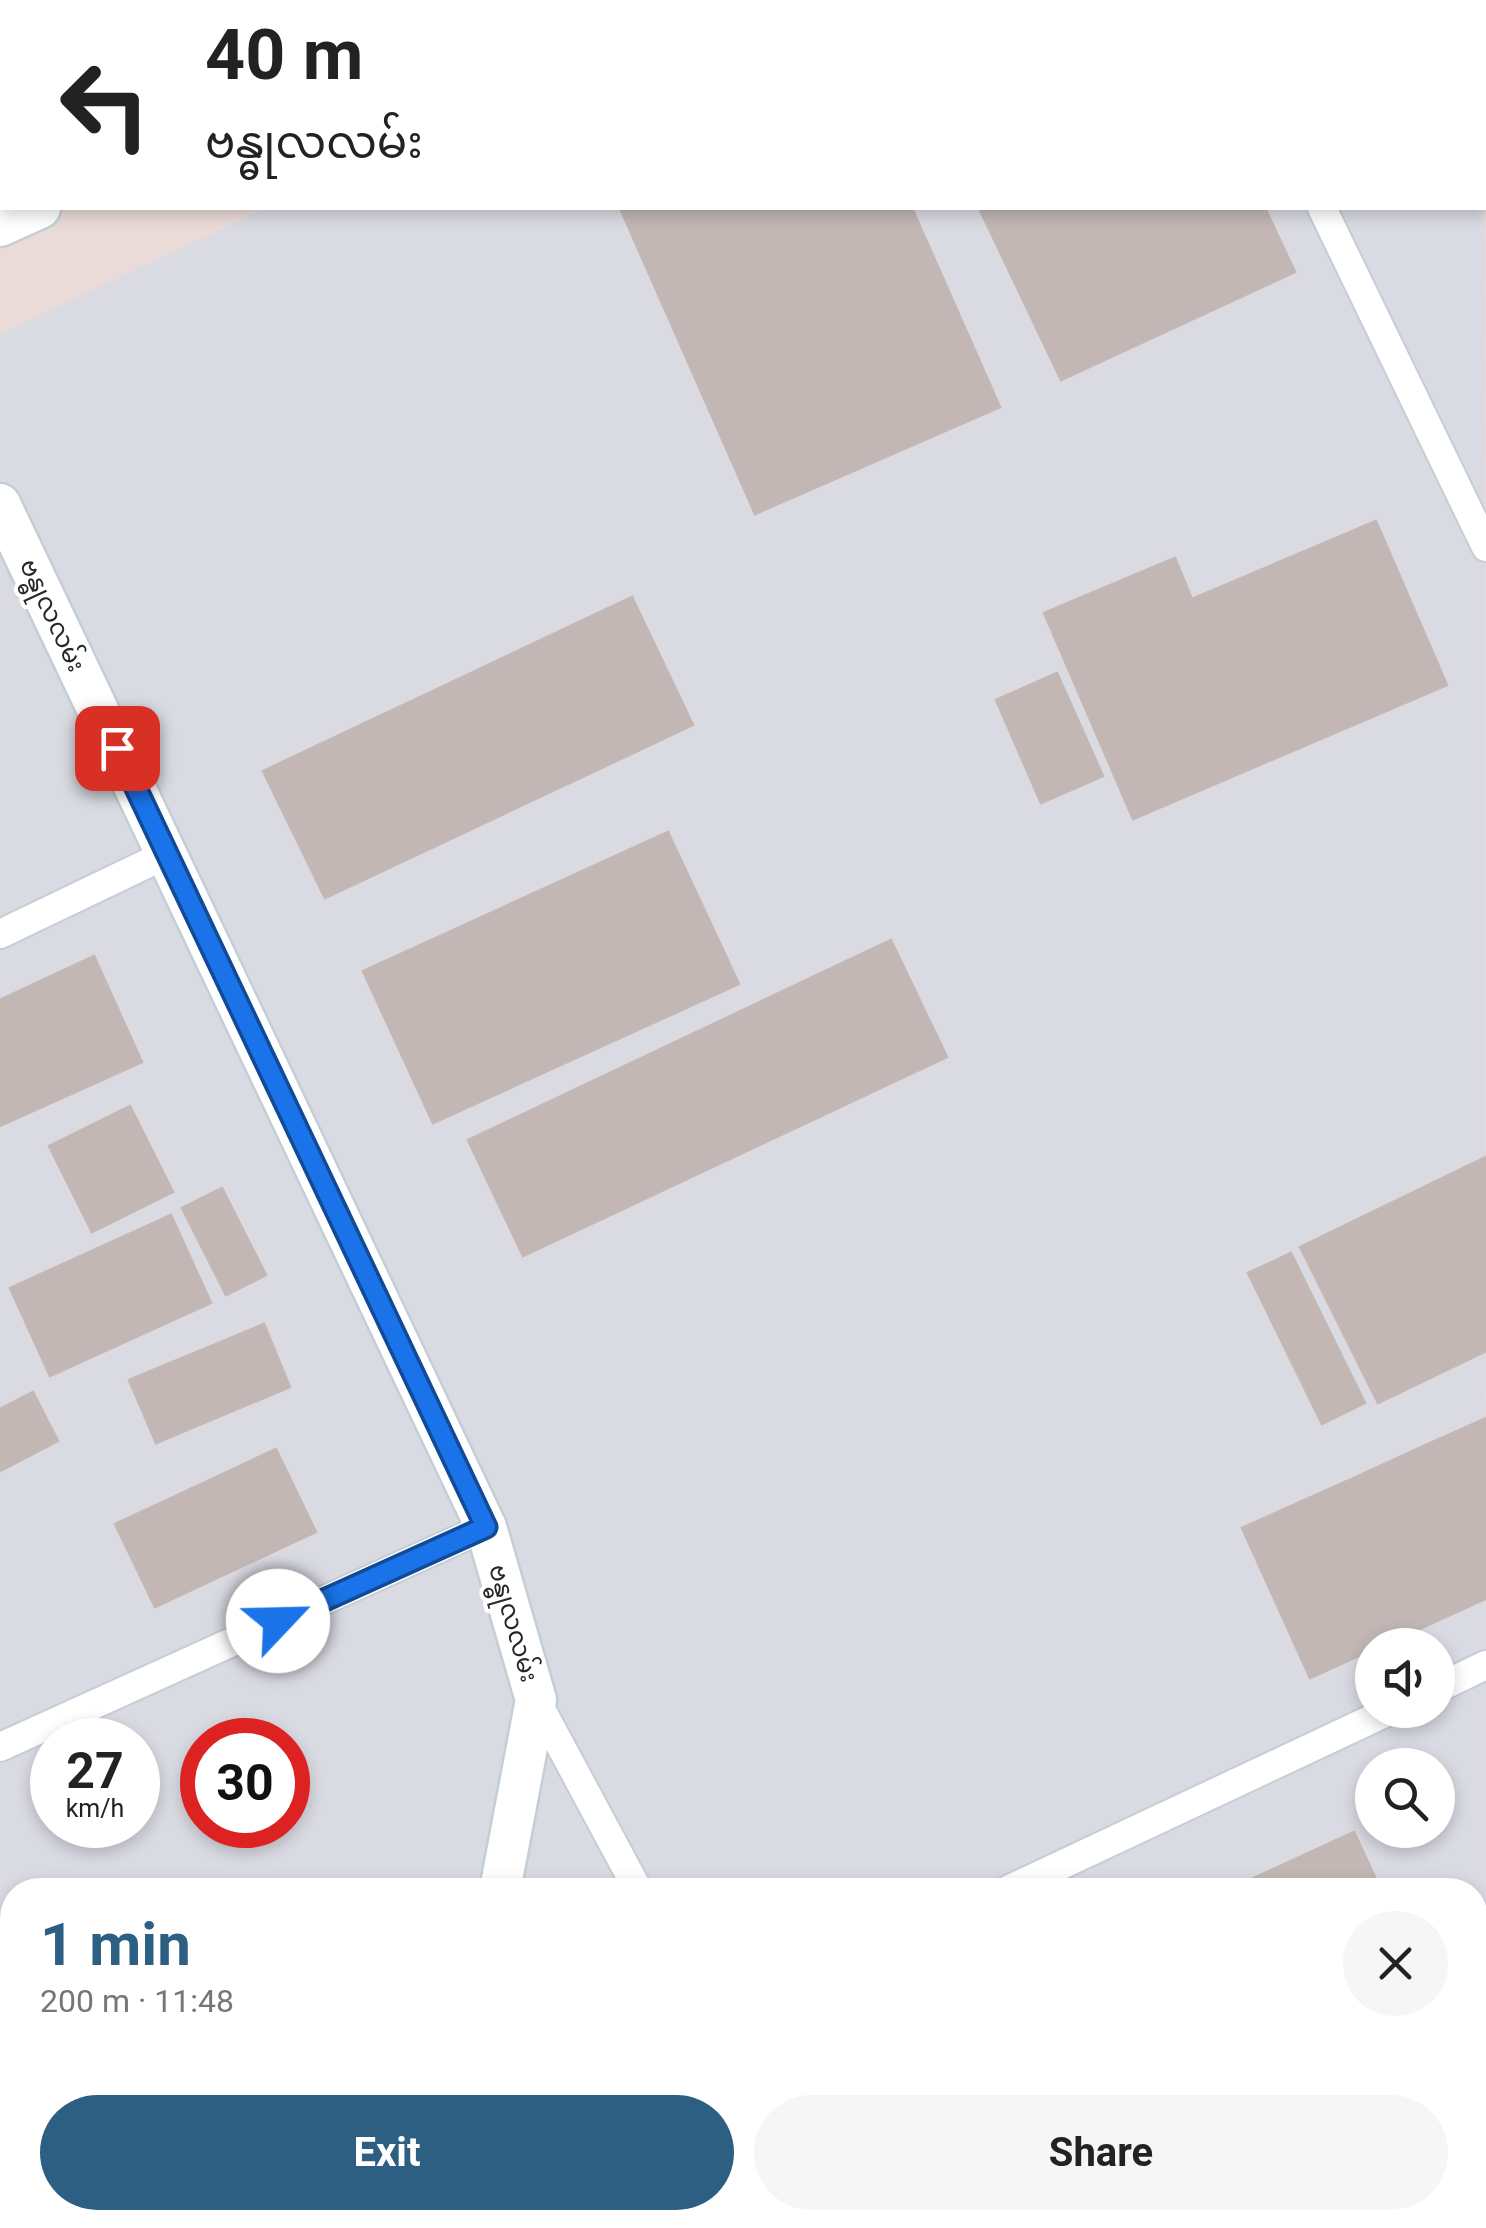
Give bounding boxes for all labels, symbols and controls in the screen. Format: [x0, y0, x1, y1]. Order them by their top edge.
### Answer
text: 40 m [205, 14, 363, 96]
icon: left [40, 40, 170, 170]
text: ဗန္ဓုလလမ်း [205, 116, 423, 169]
street label: ဗန္ဓုလလမ်း [8, 553, 94, 679]
pin [75, 706, 160, 791]
icon: arrive [90, 721, 145, 776]
street label: ဗန္ဓုလလမ်း [477, 1560, 547, 1687]
position arrow [226, 1569, 330, 1673]
map controls [1355, 1628, 1455, 1848]
button: sound [1355, 1628, 1455, 1728]
speed limit sign: 30 [180, 1718, 310, 1848]
text: 27 [66, 1742, 124, 1800]
button: search [1355, 1748, 1455, 1848]
text: km/h [66, 1794, 124, 1823]
text: 1 min [40, 1909, 191, 1980]
button: close [1343, 1911, 1448, 2016]
text: 200 m · 11:48 [40, 1982, 234, 2020]
button: Exit [40, 2095, 734, 2210]
button: Share [754, 2095, 1448, 2210]

